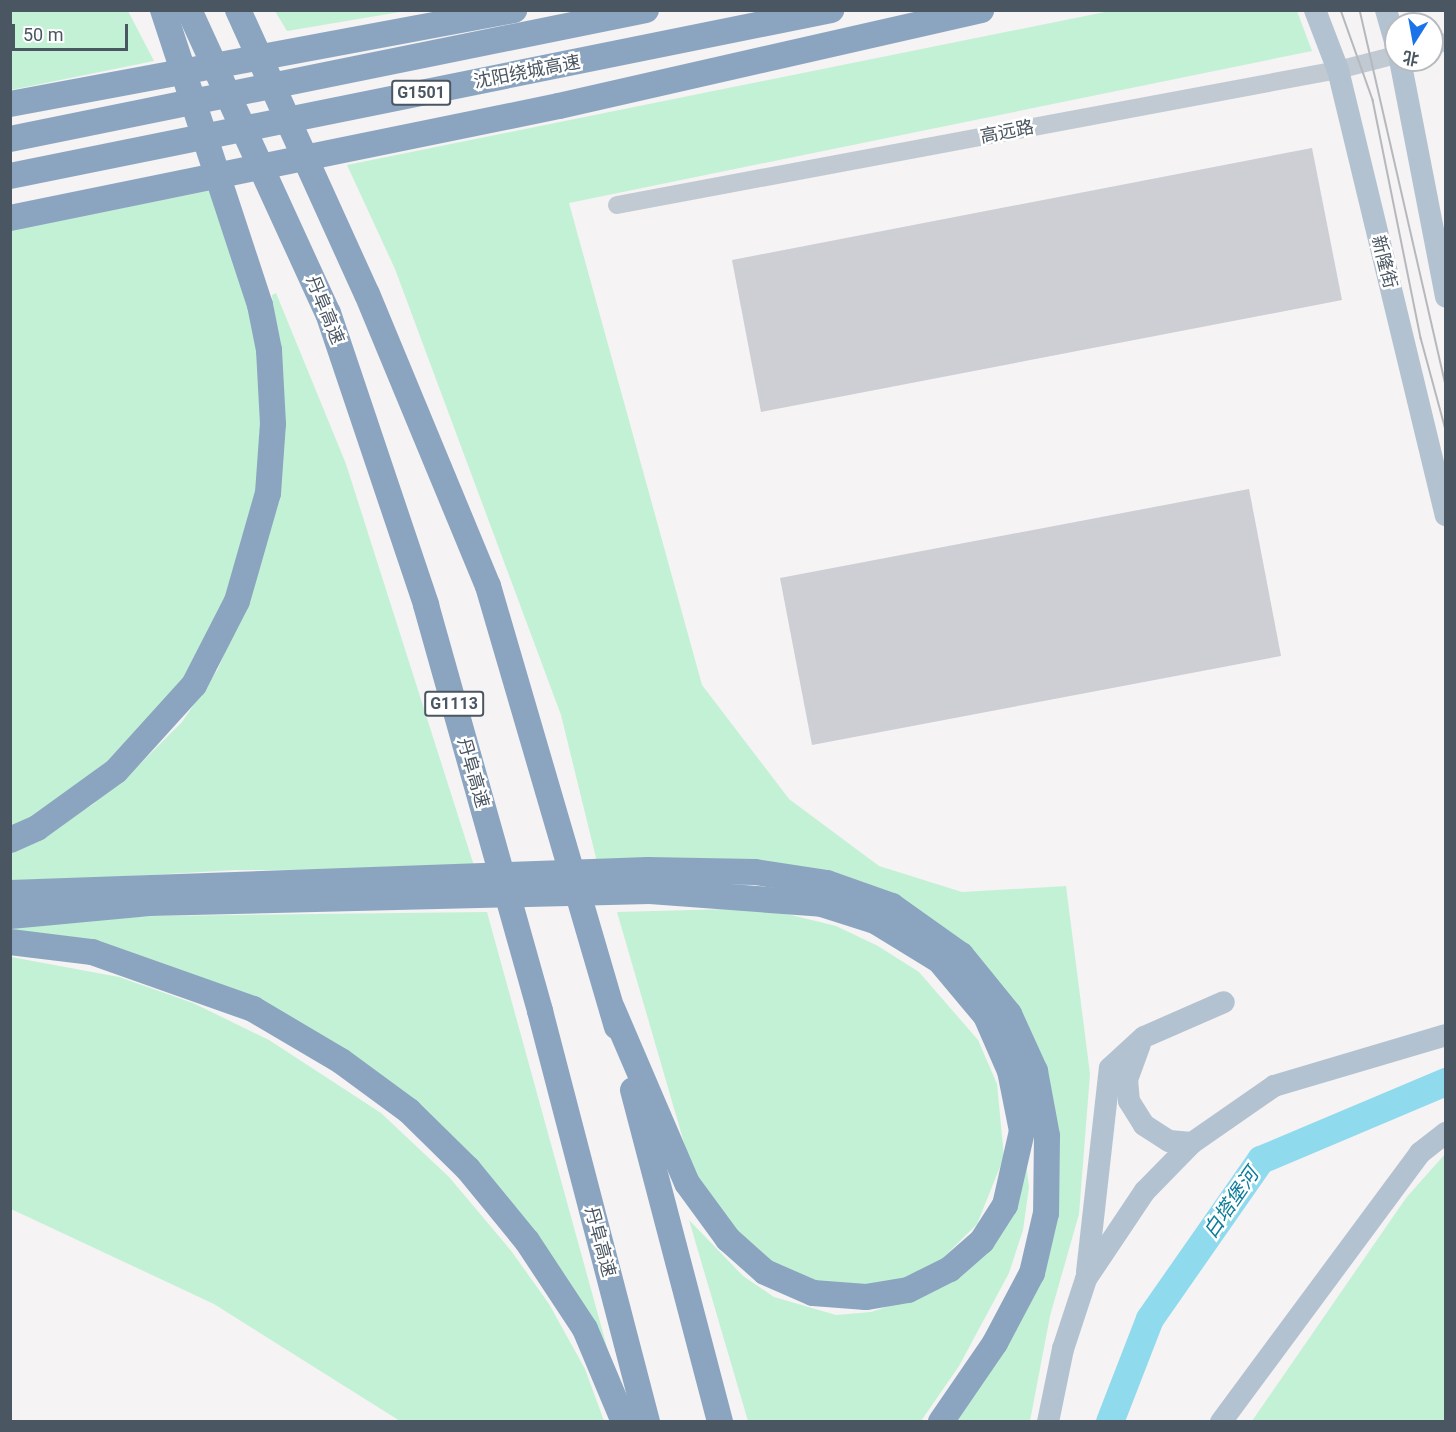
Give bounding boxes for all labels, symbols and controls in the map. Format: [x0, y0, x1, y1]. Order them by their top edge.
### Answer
scale bar [15, 12, 130, 50]
north arrow [1384, 12, 1444, 72]
text: 50 m [23, 24, 63, 45]
text: 北 [1401, 47, 1421, 69]
street label: 沈阳绕城高速 [472, 51, 582, 93]
road number: G1501 [391, 80, 451, 106]
street label: 高远路 [978, 116, 1036, 148]
street label: 新隆街 [1367, 233, 1401, 291]
street label: 丹阜高速 [302, 273, 348, 347]
road number: G1113 [424, 691, 484, 717]
street label: 丹阜高速 [453, 735, 493, 811]
water label: 白塔堡河 [1198, 1163, 1264, 1243]
street label: 丹阜高速 [580, 1204, 620, 1280]

